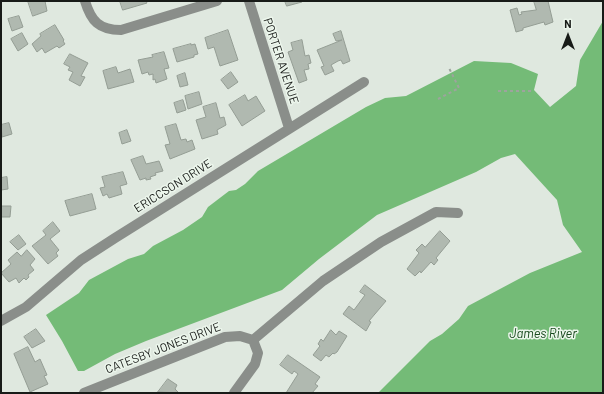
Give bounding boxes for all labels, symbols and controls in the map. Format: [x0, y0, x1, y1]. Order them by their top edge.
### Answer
street label: PORTER AVENUE [260, 16, 302, 106]
north arrow [548, 16, 588, 56]
text: N [564, 17, 572, 30]
street label: ERICCSON DRIVE [131, 156, 215, 216]
street label: CATESBY JONES DRIVE [103, 319, 223, 377]
water label: James River [509, 326, 577, 342]

